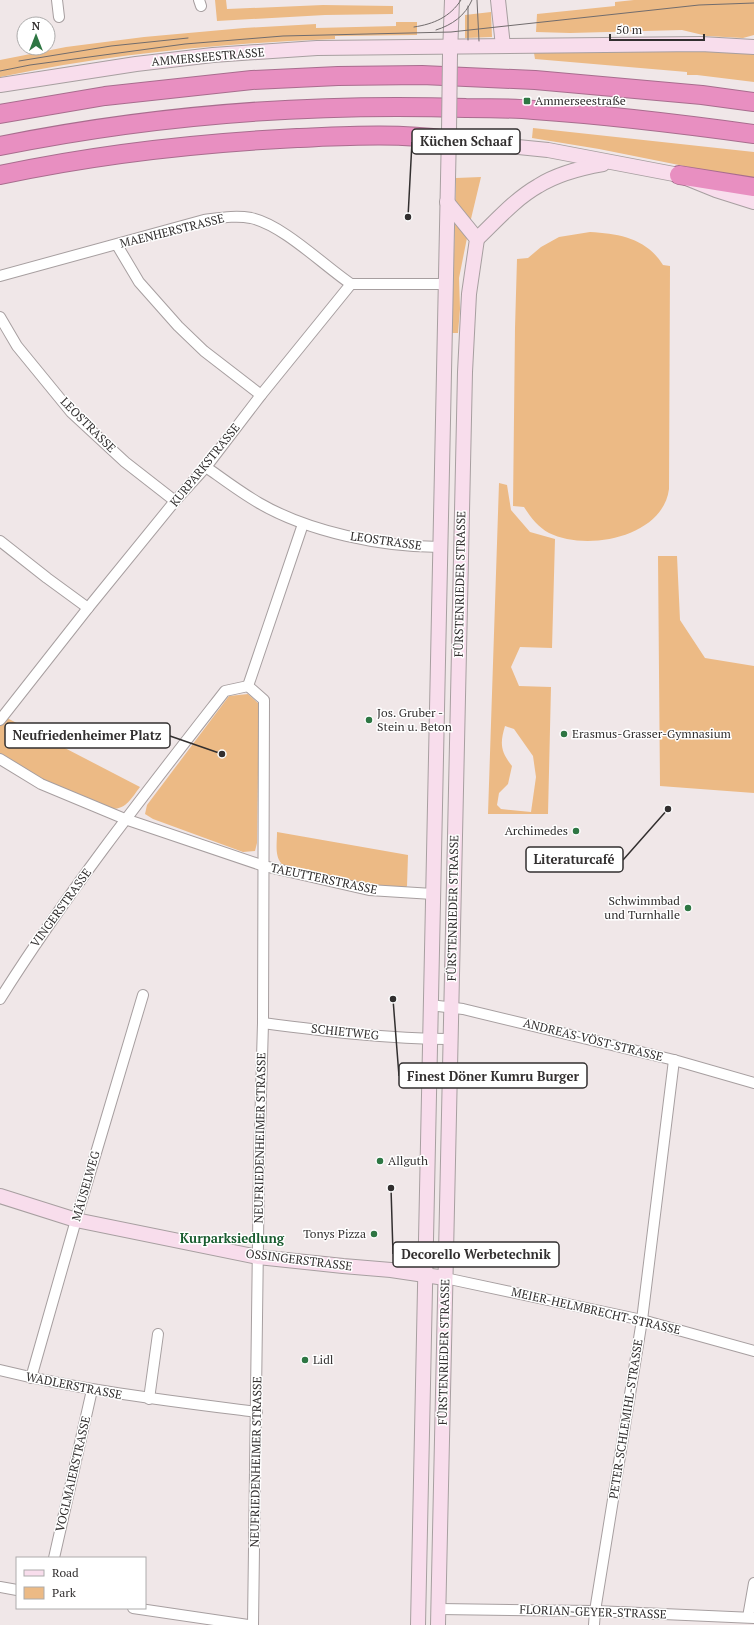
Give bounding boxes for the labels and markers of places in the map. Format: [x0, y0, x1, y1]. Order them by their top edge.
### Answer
place label: Ammerseestraße [535, 93, 626, 108]
marker: Ammerseestraße [522, 96, 532, 106]
callout: Küchen Schaaf [412, 129, 520, 154]
place label: Jos. Gruber - Stein u. Beton [377, 705, 452, 734]
marker: Jos. Gruber - Stein u. Beton [364, 715, 374, 725]
callout: Neufriedenheimer Platz [5, 723, 170, 748]
place label: Erasmus-Grasser-Gymnasium [572, 726, 732, 741]
marker: Erasmus-Grasser-Gymnasium [559, 729, 569, 739]
place label: Archimedes [505, 823, 568, 838]
marker: Archimedes [571, 826, 581, 836]
callout: Literaturcafé [526, 847, 623, 872]
place label: Schwimmbad und Turnhalle [604, 893, 680, 922]
marker: Schwimmbad und Turnhalle [683, 903, 693, 913]
callout: Finest Döner Kumru Burger [399, 1063, 587, 1088]
place label: Allguth [388, 1153, 428, 1168]
marker: Allguth [375, 1156, 385, 1166]
place label: Tonys Pizza [303, 1226, 366, 1241]
marker: Tonys Pizza [369, 1229, 379, 1239]
callout: Decorello Werbetechnik [393, 1242, 559, 1267]
place label: Lidl [313, 1352, 334, 1367]
marker: Lidl [300, 1355, 310, 1365]

